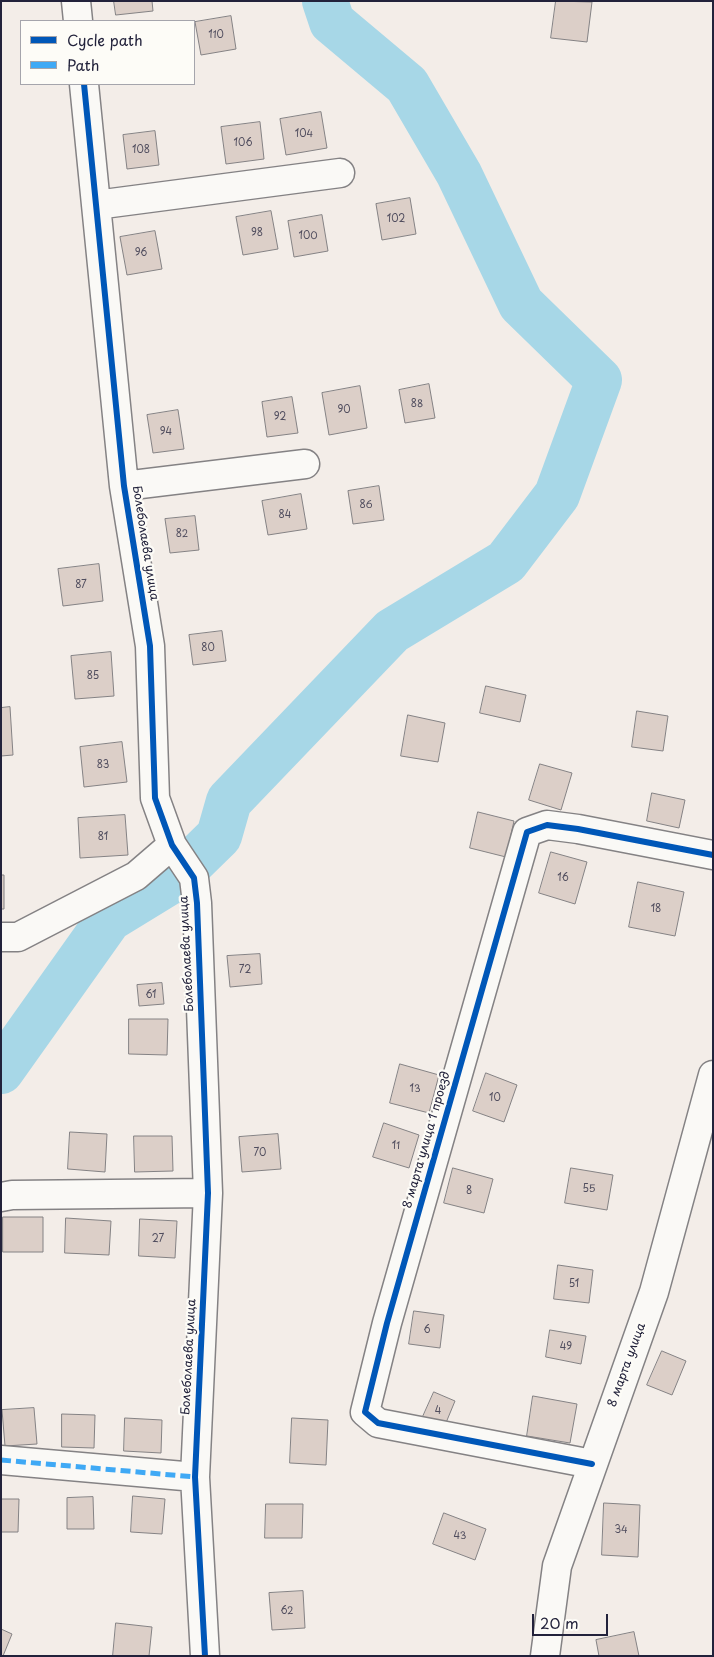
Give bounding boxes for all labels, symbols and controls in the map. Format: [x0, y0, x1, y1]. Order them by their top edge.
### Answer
legend [20, 20, 195, 85]
text: Cycle path [67, 28, 143, 51]
house number: 110 [208, 29, 224, 41]
text: Path [67, 53, 99, 76]
house number: 104 [295, 128, 313, 140]
house number: 106 [234, 137, 252, 149]
house number: 108 [132, 144, 150, 156]
house number: 102 [387, 213, 405, 225]
house number: 98 [251, 227, 263, 239]
house number: 100 [298, 230, 318, 242]
house number: 96 [135, 247, 147, 259]
house number: 88 [411, 398, 423, 410]
house number: 90 [337, 404, 351, 416]
house number: 92 [274, 411, 286, 423]
house number: 94 [160, 426, 172, 438]
street label: Болеболаева улица [129, 485, 161, 601]
house number: 86 [360, 499, 372, 511]
house number: 84 [279, 509, 291, 521]
house number: 82 [176, 528, 188, 540]
house number: 87 [75, 579, 87, 591]
house number: 80 [201, 642, 215, 654]
house number: 85 [87, 670, 99, 682]
house number: 83 [97, 759, 109, 771]
house number: 81 [98, 831, 108, 843]
house number: 16 [557, 872, 569, 884]
street label: Болеболаева улица [177, 896, 197, 1012]
house number: 18 [651, 903, 661, 915]
house number: 72 [239, 964, 251, 976]
house number: 61 [145, 989, 157, 1001]
street label: 8 марта улица 1 проезд [401, 1070, 453, 1210]
house number: 13 [409, 1083, 421, 1095]
house number: 10 [489, 1092, 501, 1104]
house number: 11 [392, 1140, 400, 1152]
house number: 70 [254, 1147, 266, 1159]
house number: 55 [583, 1183, 595, 1195]
house number: 8 [466, 1185, 472, 1197]
house number: 27 [152, 1233, 164, 1245]
house number: 51 [569, 1278, 579, 1290]
street label: Болеболаева улица [179, 1299, 199, 1415]
street label: 8 марта улица [605, 1321, 649, 1409]
house number: 6 [423, 1324, 431, 1336]
house number: 49 [560, 1341, 572, 1353]
house number: 4 [435, 1405, 441, 1417]
house number: 34 [614, 1524, 628, 1536]
house number: 43 [454, 1530, 466, 1542]
scale bar [534, 1604, 610, 1636]
house number: 62 [280, 1605, 294, 1617]
text: 20 m [540, 1611, 579, 1634]

